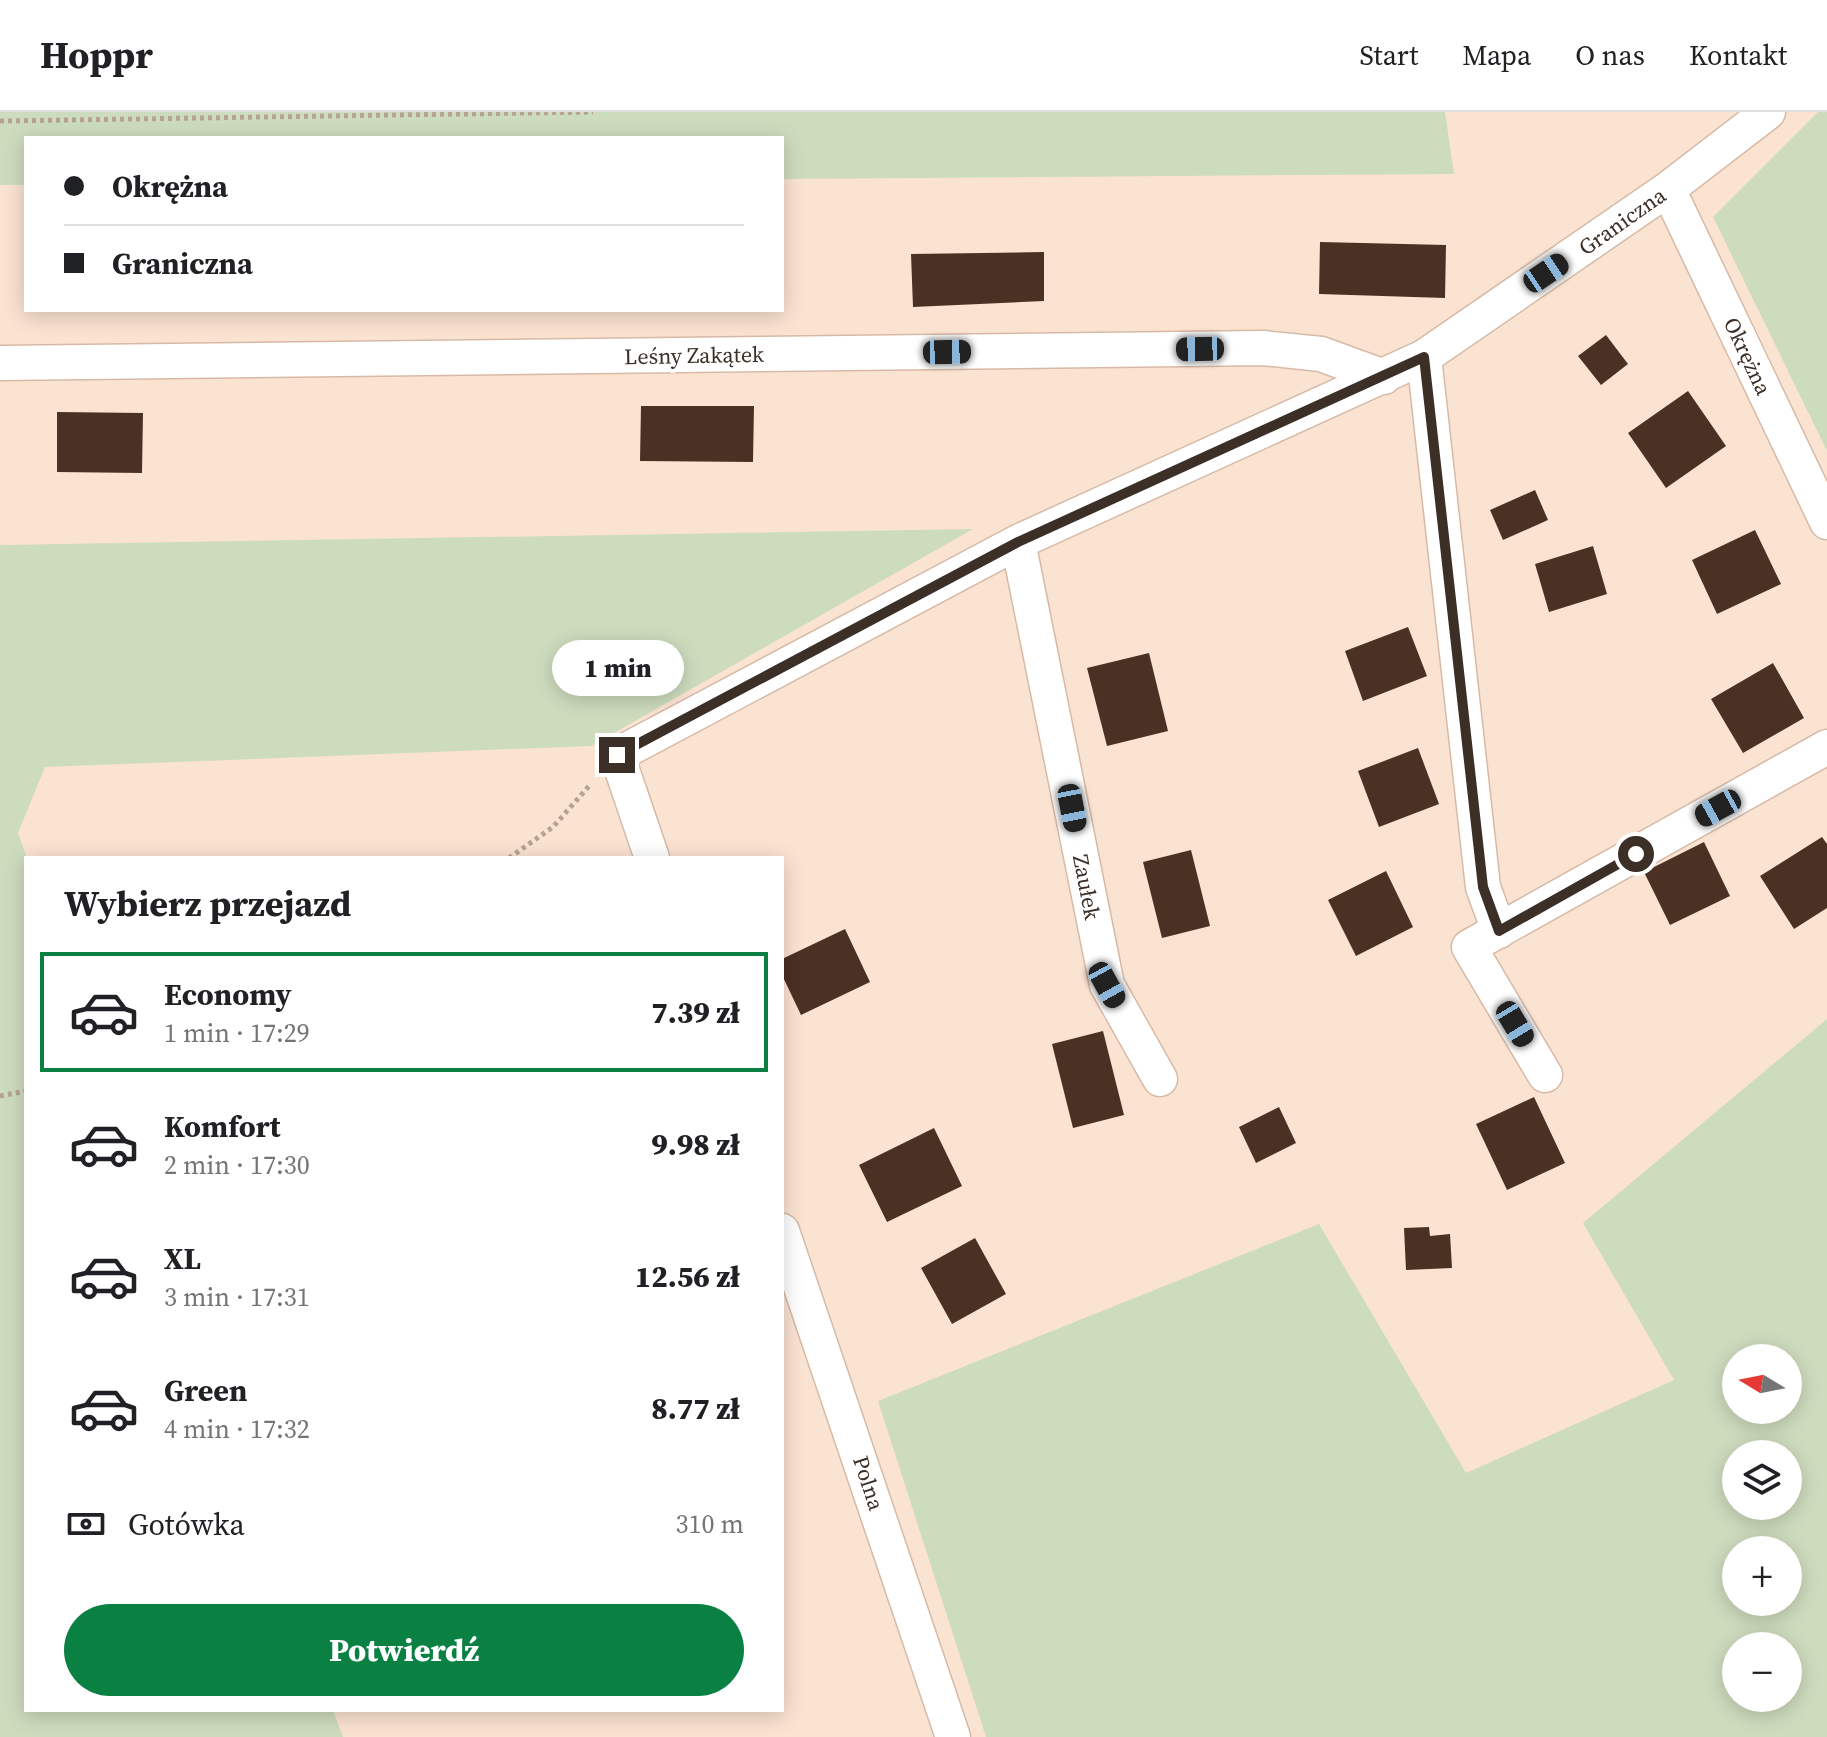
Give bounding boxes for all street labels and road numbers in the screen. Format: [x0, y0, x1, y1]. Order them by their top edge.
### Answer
street label: Graniczna [1572, 179, 1672, 262]
street label: Okrężna [1717, 312, 1779, 400]
street label: Leśny Zakątek [624, 339, 765, 371]
street label: Zaułek [1066, 852, 1108, 923]
street label: Polna [846, 1452, 892, 1515]

